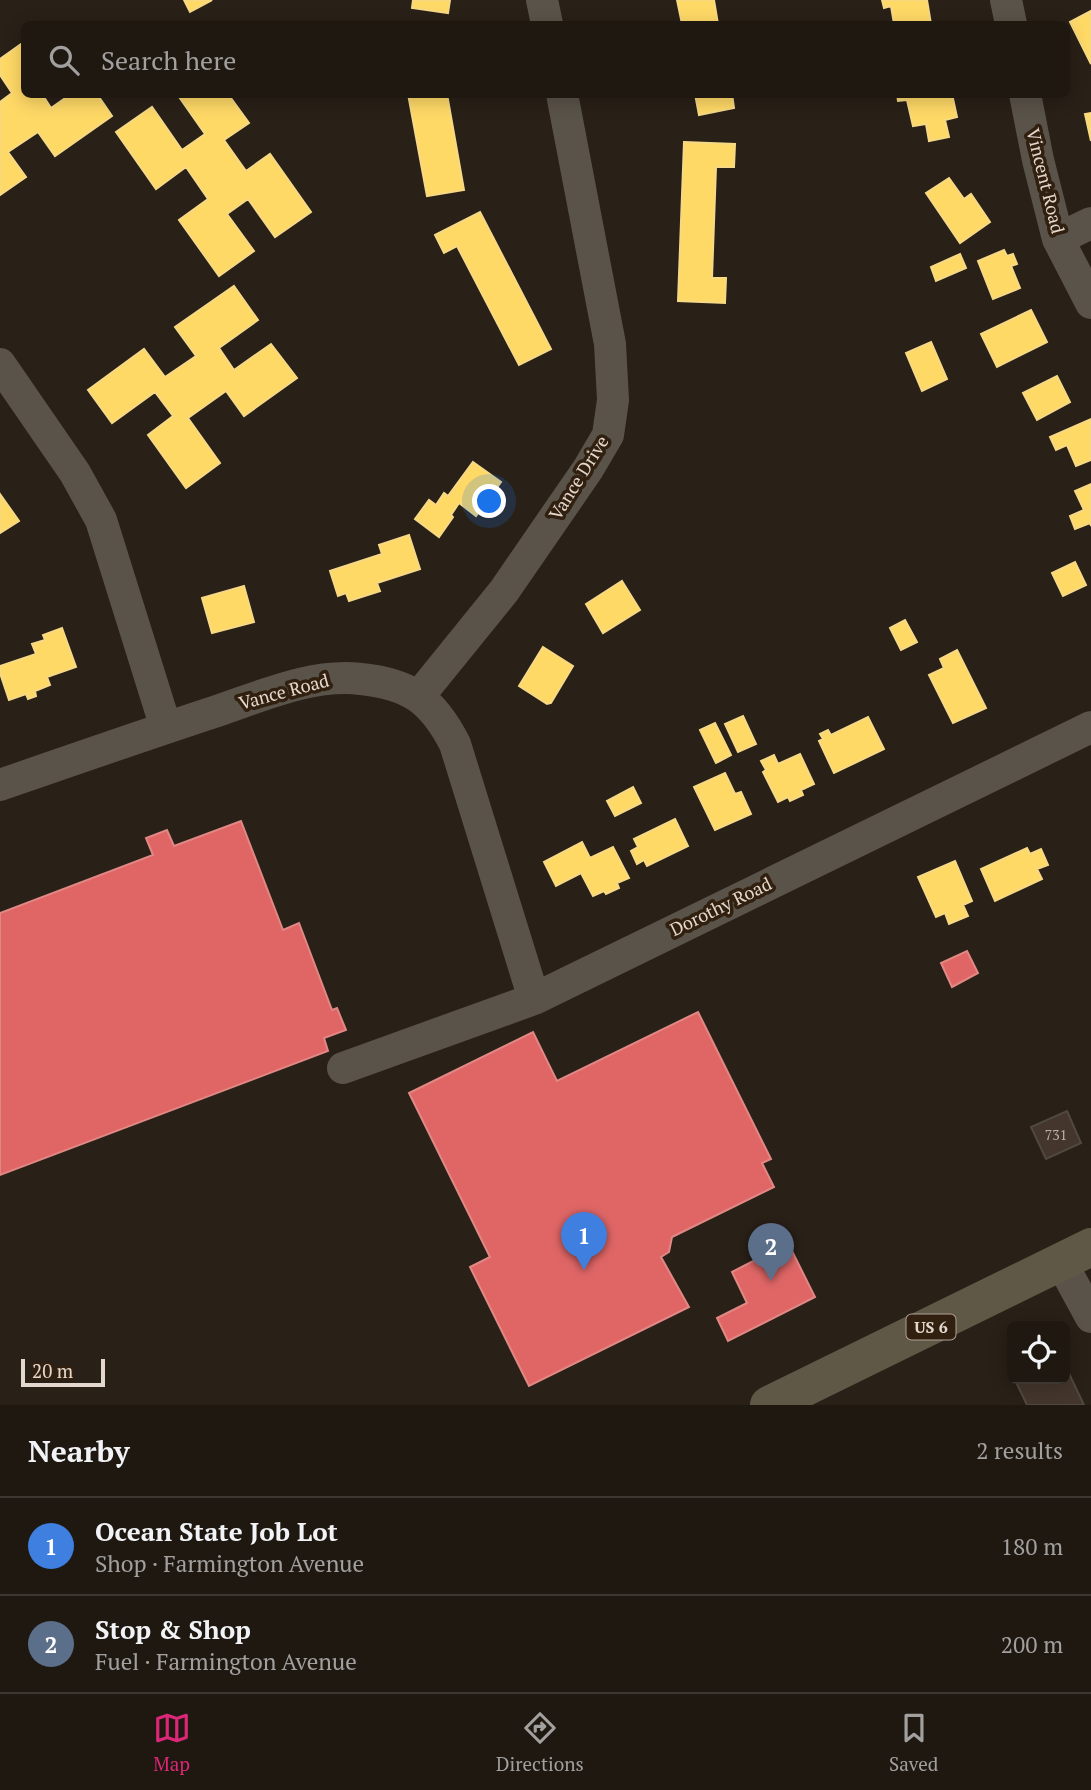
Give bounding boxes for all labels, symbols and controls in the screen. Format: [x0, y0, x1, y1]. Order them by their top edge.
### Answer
search box [21, 21, 1070, 98]
icon: search [45, 41, 83, 79]
text: Search here [101, 43, 236, 77]
street label: Vincent Road [1021, 126, 1071, 236]
street label: Vance Drive [543, 431, 614, 524]
your location [472, 484, 506, 518]
street label: Vance Road [236, 667, 331, 715]
street label: Dorothy Road [666, 871, 775, 941]
house number: 731 [1045, 1125, 1067, 1144]
pin: 1 [561, 1212, 607, 1270]
pin: 2 [748, 1223, 794, 1281]
road number: US 6 [906, 1315, 956, 1340]
map controls [1007, 1321, 1070, 1384]
button: locate [1007, 1321, 1070, 1384]
scale bar [21, 1356, 105, 1388]
text: 20 m [32, 1358, 73, 1383]
text: Nearby [28, 1431, 130, 1471]
text: 2 results [976, 1435, 1063, 1466]
text: Ocean State Job Lot [95, 1514, 338, 1548]
text: 1 [45, 1531, 58, 1562]
text: 180 m [1001, 1531, 1063, 1562]
text: Shop · Farmington Avenue [95, 1548, 364, 1579]
text: Stop & Shop [95, 1612, 251, 1646]
text: 2 [45, 1629, 58, 1660]
text: 200 m [1001, 1629, 1063, 1660]
text: Fuel · Farmington Avenue [95, 1646, 357, 1677]
tab: Map [153, 1709, 191, 1776]
tab: Directions [496, 1709, 584, 1776]
tab: Saved [889, 1709, 938, 1776]

